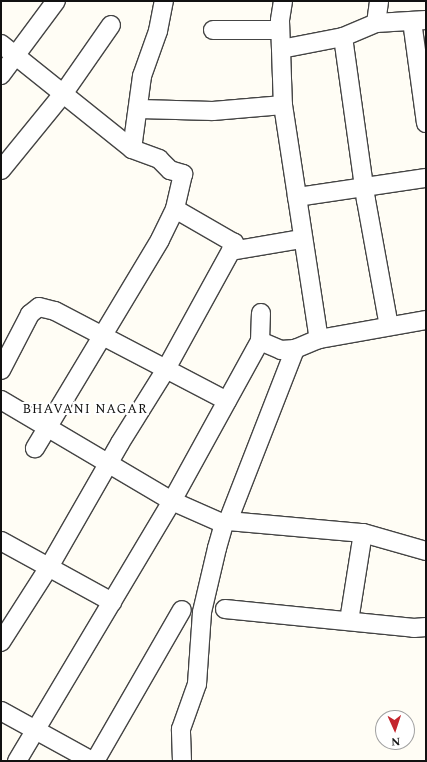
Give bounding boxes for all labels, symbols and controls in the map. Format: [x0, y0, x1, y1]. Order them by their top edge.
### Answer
district label: BHAVANI NAGAR [22, 401, 148, 417]
north arrow [375, 710, 415, 750]
text: N [391, 733, 401, 750]

